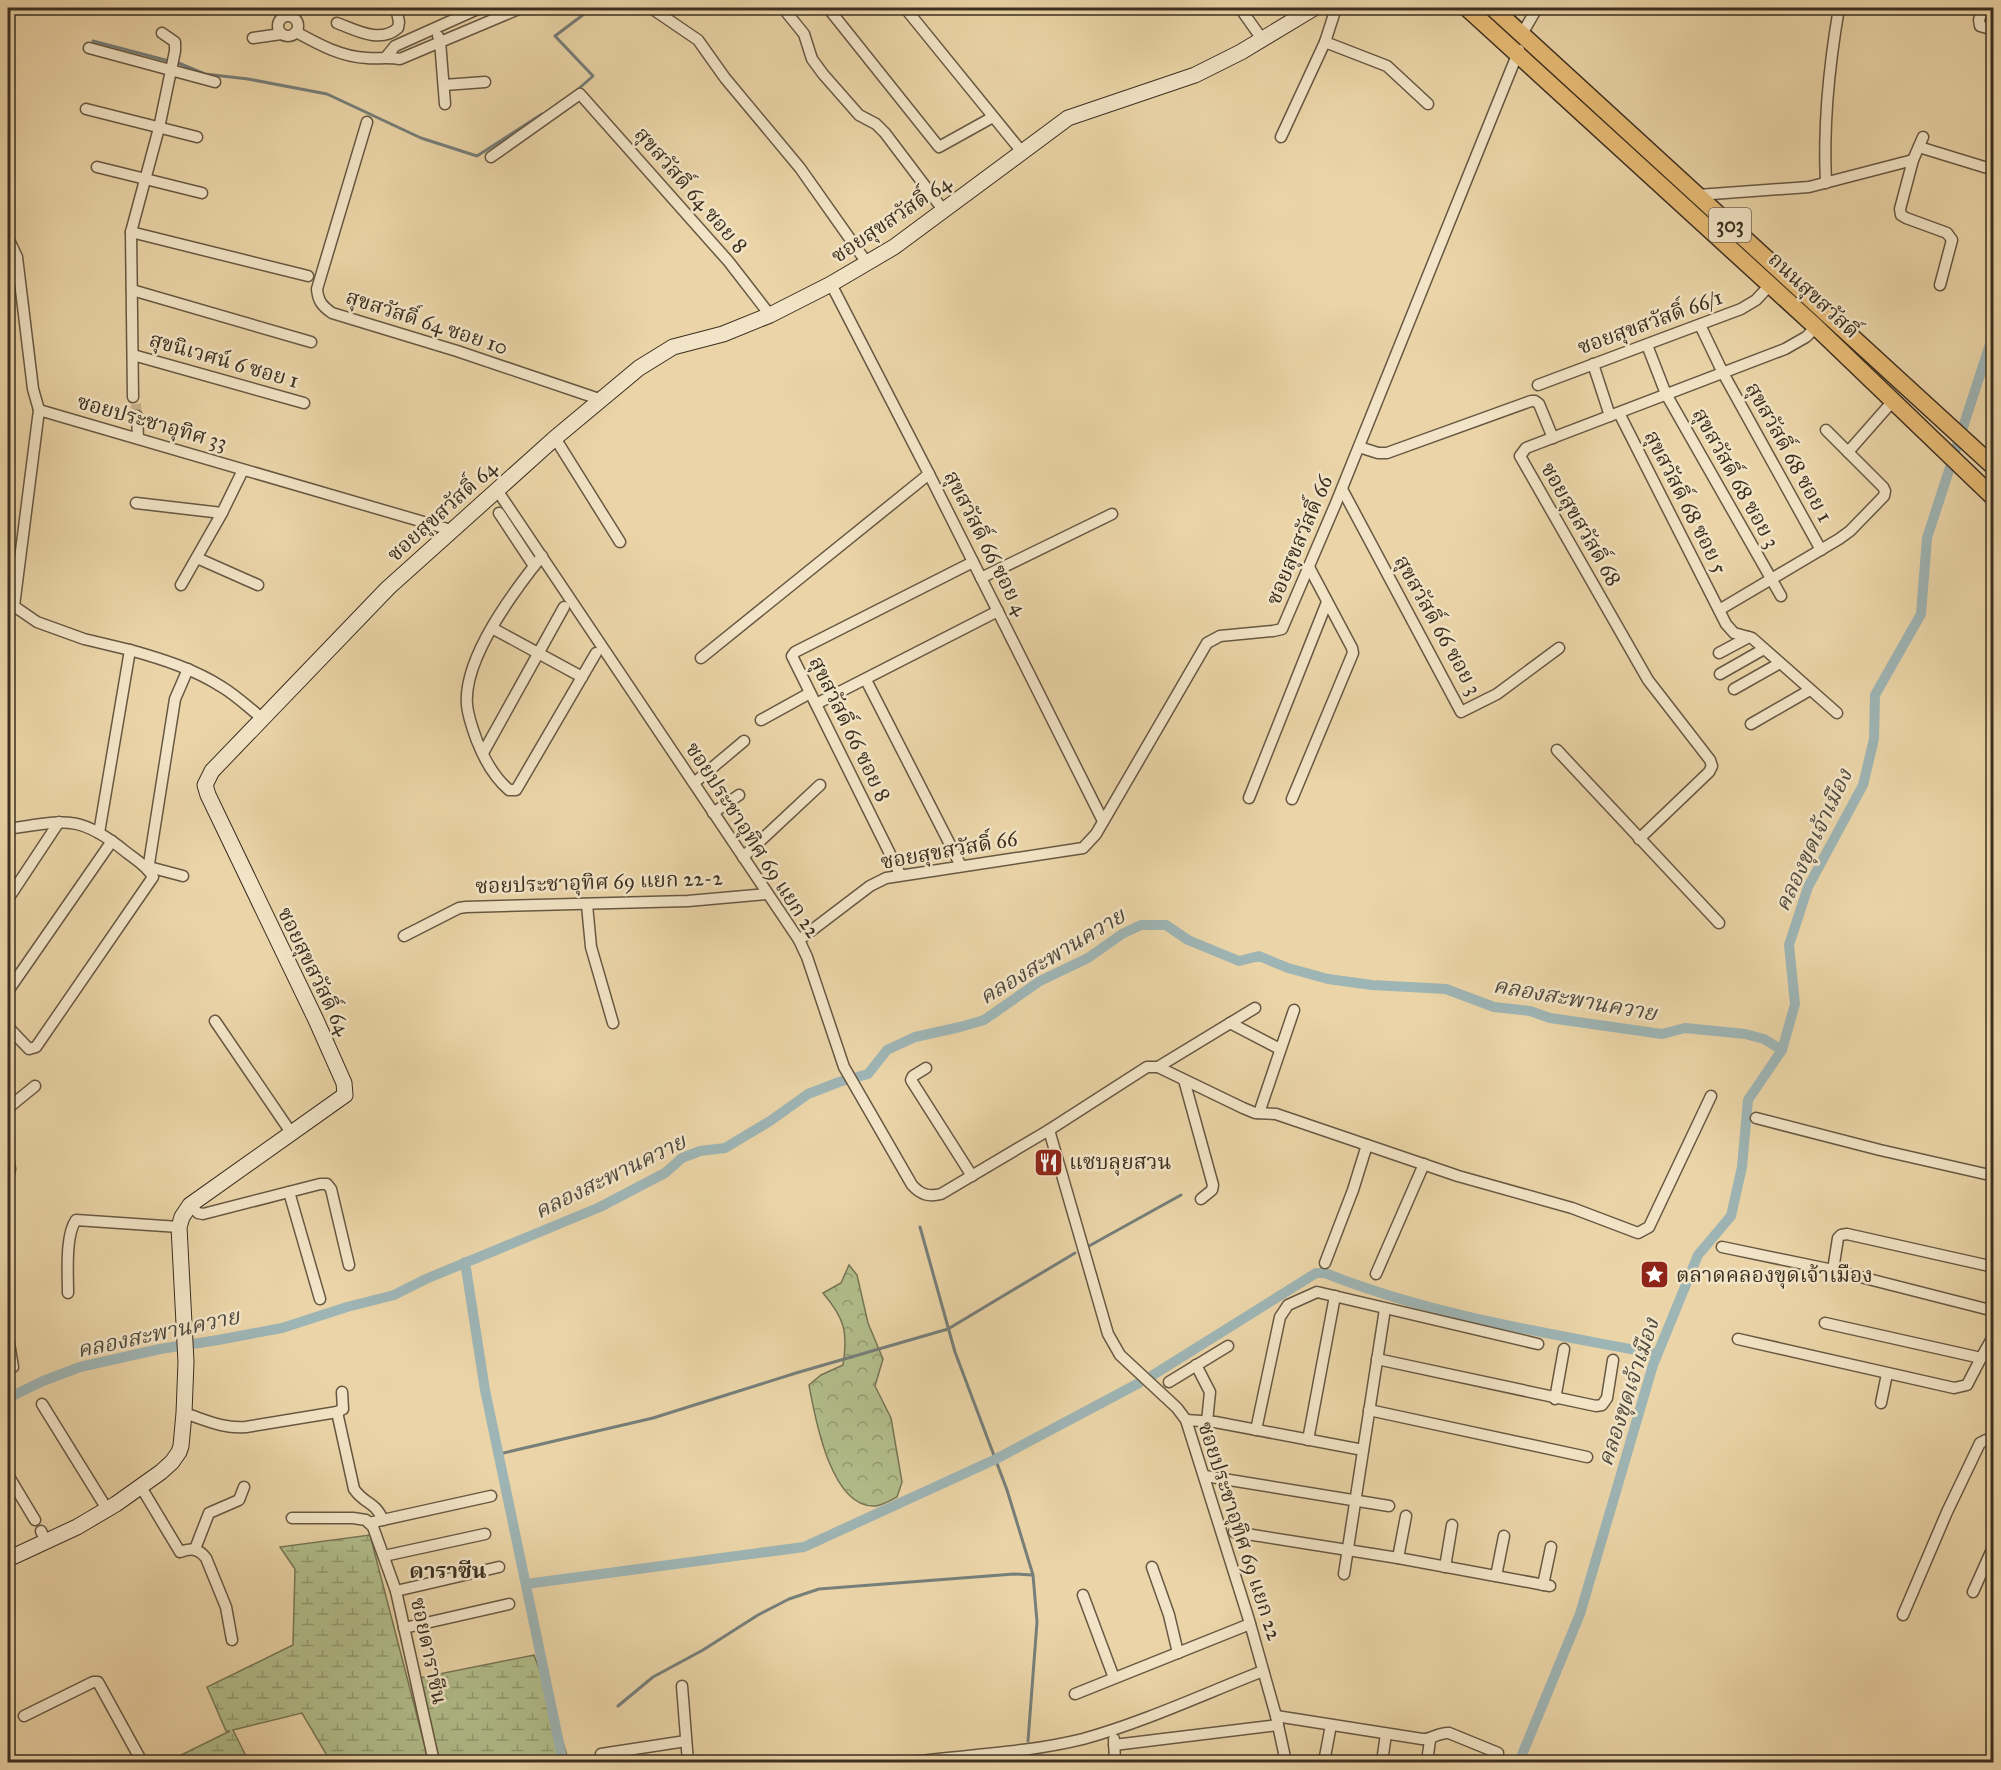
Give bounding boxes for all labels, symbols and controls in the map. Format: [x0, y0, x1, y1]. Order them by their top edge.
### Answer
street label: สุขสวัสดิ์ 64 ซอย 8 [628, 120, 755, 259]
street label: ซอยสุขสวัสดิ์ 64 [825, 166, 958, 270]
road number: 303 [1709, 208, 1751, 242]
street label: ถนนสุขสวัสดิ์ [1762, 244, 1868, 345]
street label: สุขสวัสดิ์ 64 ซอย 10 [342, 281, 512, 361]
street label: ซอยสุขสวัสดิ์ 66/1 [1573, 281, 1726, 361]
street label: สุขนิเวศน์ 6 ซอย 1 [146, 326, 302, 395]
street label: สุขสวัสดิ์ 68 ซอย 1 [1739, 376, 1840, 527]
street label: ซอยประชาอุทิศ 33 [74, 388, 230, 457]
street label: สุขสวัสดิ์ 68 ซอย 3 [1686, 402, 1787, 553]
street label: สุขสวัสดิ์ 68 ซอย 5 [1638, 425, 1736, 579]
street label: ซอยสุขสวัสดิ์ 64 [380, 452, 504, 568]
street label: ซอยสุขสวัสดิ์ 68 [1534, 456, 1629, 591]
street label: สุขสวัสดิ์ 66 ซอย 4 [937, 465, 1037, 621]
street label: ซอยสุขสวัสดิ์ 66 [1258, 469, 1339, 609]
street label: สุขสวัสดิ์ 66 ซอย 3 [1388, 549, 1489, 700]
street label: สุขสวัสดิ์ 66 ซอย 8 [803, 651, 899, 806]
street label: ซอยประชาอุทิศ 69 แยก 22 [679, 737, 827, 944]
water label: คลองขุดเจ้าเมือง [1768, 764, 1859, 916]
street label: ซอยสุขสวัสดิ์ 66 [878, 822, 1021, 876]
street label: ซอยประชาอุทิศ 69 แยก 22-2 [475, 865, 724, 900]
water label: คลองสะพานควาย [974, 901, 1131, 1010]
street label: ซอยสุขสวัสดิ์ 64 [271, 902, 359, 1041]
water label: คลองสะพานควาย [1491, 971, 1661, 1027]
water label: คลองสะพานควาย [530, 1127, 692, 1224]
restaurant icon: แซบลุยสวน [1032, 1146, 1064, 1178]
place label: แซบลุยสวน [1069, 1149, 1171, 1176]
place icon: ตลาดคลองขุดเจ้าเมือง [1639, 1259, 1671, 1291]
place label: ตลาดคลองขุดเจ้าเมือง [1676, 1262, 1873, 1289]
water label: คลองสะพานควาย [74, 1302, 244, 1363]
water label: คลองขุดเจ้าเมือง [1591, 1314, 1666, 1470]
street label: ซอยประชาอุทิศ 69 แยก 22 [1191, 1418, 1288, 1645]
district label: ดาราซีน [409, 1557, 487, 1584]
street label: ซอยดาราซีน [405, 1595, 453, 1707]

